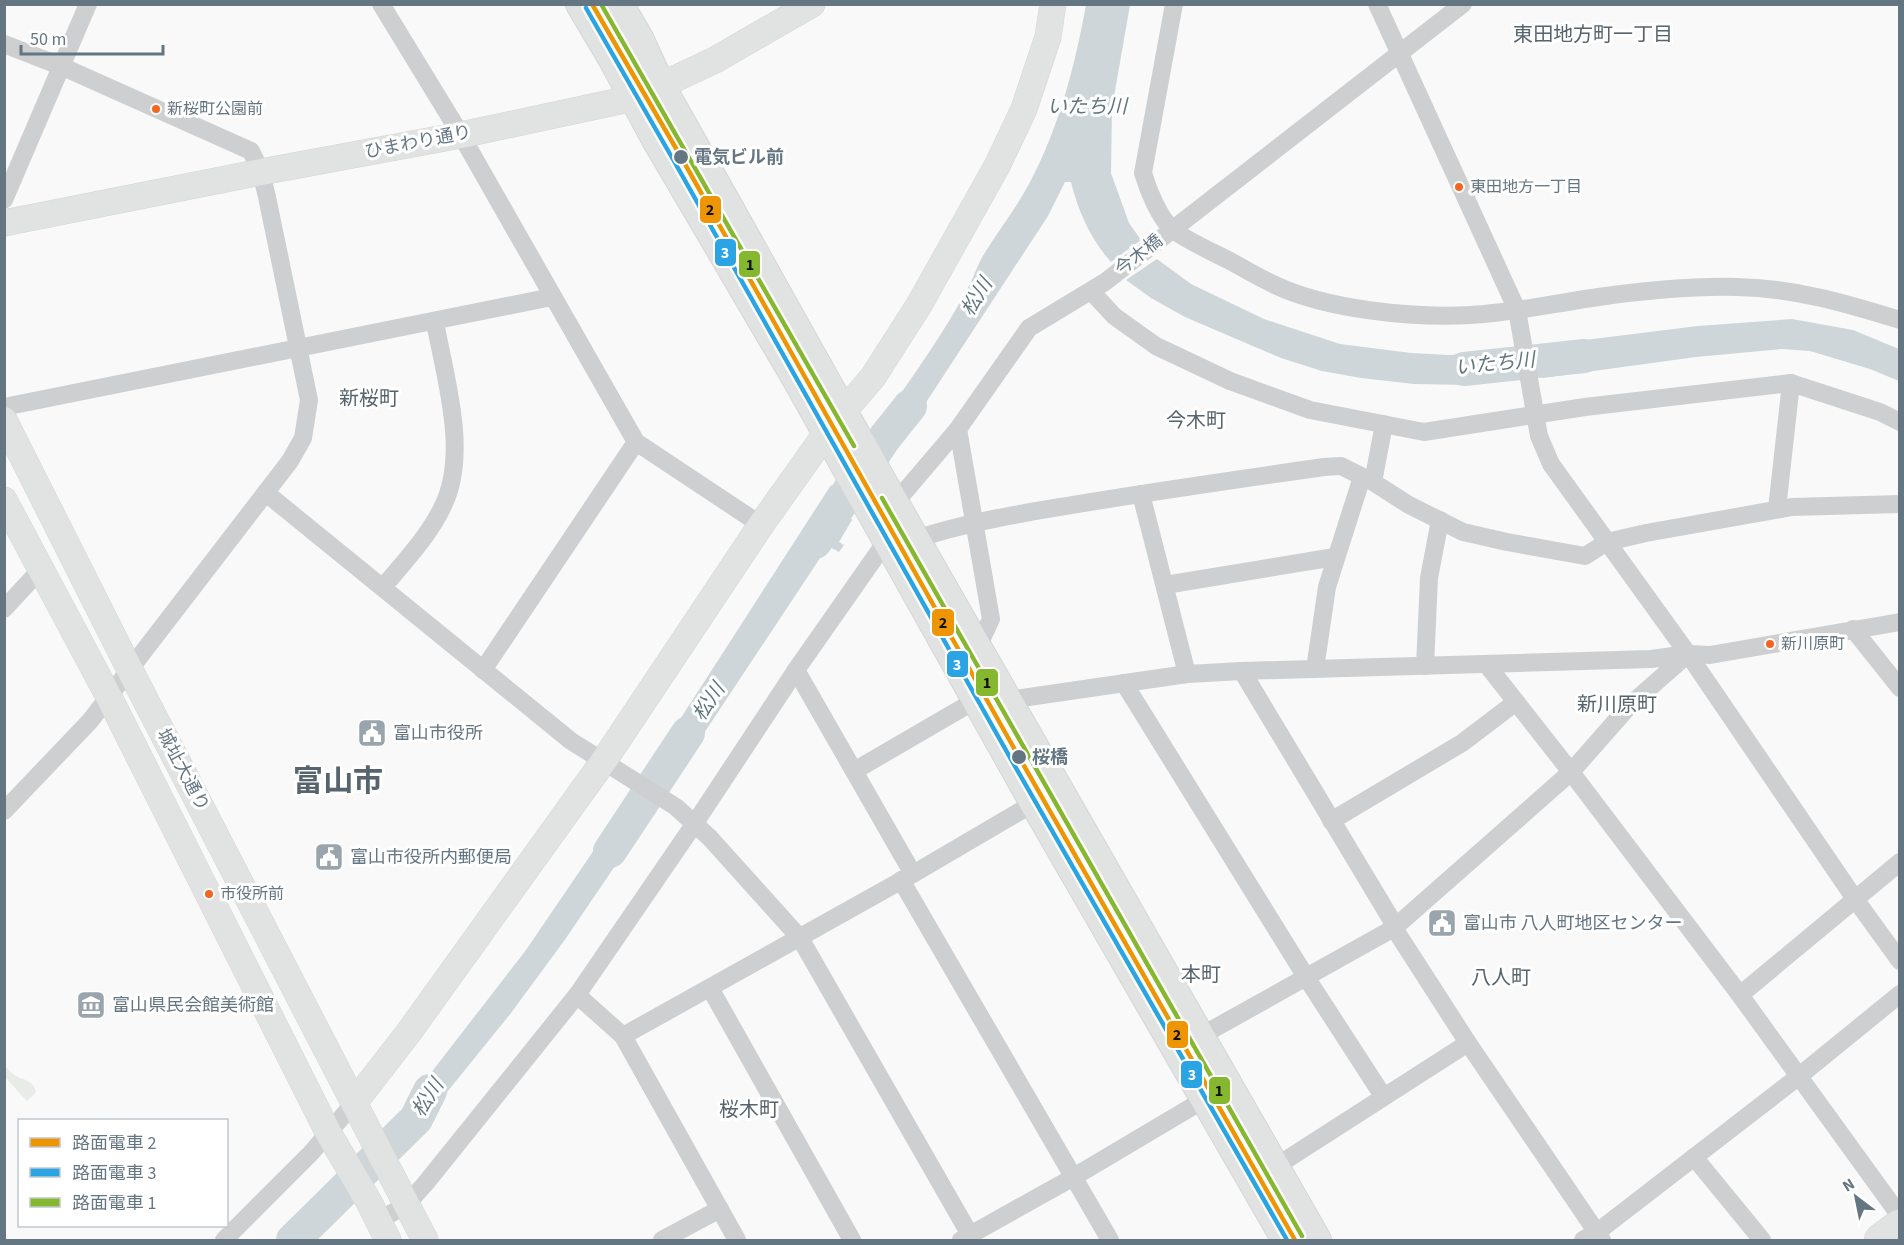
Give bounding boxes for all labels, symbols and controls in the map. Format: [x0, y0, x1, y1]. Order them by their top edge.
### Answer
scale bar [21, 18, 164, 56]
district label: 東田地方町一丁目 [1513, 21, 1673, 49]
text: 50 m [30, 27, 66, 52]
water label: いたち川 [1047, 93, 1129, 121]
place label: 新桜町公園前 [167, 98, 263, 120]
marker: 新桜町公園前 [150, 103, 162, 115]
street label: ひまわり通り [363, 119, 473, 165]
place label: 電気ビル前 [694, 145, 784, 170]
marker: 電気ビル前 [672, 148, 690, 166]
place label: 東田地方一丁目 [1470, 176, 1582, 198]
marker: 東田地方一丁目 [1453, 181, 1465, 193]
line badge: 2 [699, 195, 722, 224]
text: 2 [706, 199, 714, 221]
street label: 今木橋 [1110, 229, 1168, 281]
line badge: 3 [714, 238, 737, 267]
text: 3 [721, 242, 729, 264]
line badge: 1 [738, 250, 761, 278]
text: 1 [746, 254, 754, 276]
water label: 松川 [955, 271, 1001, 321]
water label: いたち川 [1454, 346, 1538, 382]
district label: 新桜町 [339, 385, 399, 413]
district label: 今木町 [1166, 407, 1226, 435]
line badge: 2 [931, 608, 955, 637]
text: 2 [939, 612, 947, 634]
place label: 新川原町 [1781, 633, 1845, 655]
marker: 新川原町 [1764, 638, 1776, 650]
line badge: 3 [946, 650, 969, 678]
text: 3 [953, 654, 961, 676]
line badge: 1 [975, 668, 999, 697]
text: 1 [983, 672, 991, 694]
water label: 松川 [686, 676, 733, 726]
district label: 新川原町 [1577, 691, 1657, 719]
public building icon: 富山市役所 [356, 717, 388, 749]
place label: 富山市役所 [393, 721, 483, 746]
street label: 城址大通り [151, 724, 215, 816]
place label: 桜橋 [1032, 745, 1068, 770]
marker: 桜橋 [1010, 748, 1028, 766]
district label: 富山市 [293, 760, 383, 803]
public building icon: 富山市役所内郵便局 [313, 841, 345, 873]
place label: 富山市役所内郵便局 [350, 845, 512, 870]
place label: 市役所前 [220, 883, 284, 905]
marker: 市役所前 [203, 888, 215, 900]
public building icon: 富山市 八人町地区センター [1426, 907, 1458, 939]
place label: 富山市 八人町地区センター [1463, 911, 1683, 936]
district label: 本町 [1181, 961, 1221, 989]
district label: 八人町 [1471, 964, 1531, 992]
museum icon: 富山県民会館美術館 [75, 989, 107, 1021]
place label: 富山県民会館美術館 [112, 993, 274, 1018]
line badge: 2 [1166, 1020, 1189, 1049]
text: 2 [1173, 1024, 1181, 1046]
line badge: 3 [1180, 1060, 1203, 1089]
text: 3 [1188, 1064, 1196, 1086]
water label: 松川 [405, 1072, 452, 1122]
line badge: 1 [1208, 1076, 1231, 1105]
text: 1 [1215, 1080, 1223, 1102]
district label: 桜木町 [719, 1096, 779, 1124]
legend [18, 1119, 228, 1227]
text: 路面電車 2 [72, 1131, 157, 1156]
text: 路面電車 3 [72, 1161, 157, 1186]
north arrow [1826, 1167, 1886, 1227]
text: N [1838, 1173, 1859, 1197]
text: 路面電車 1 [72, 1191, 157, 1216]

